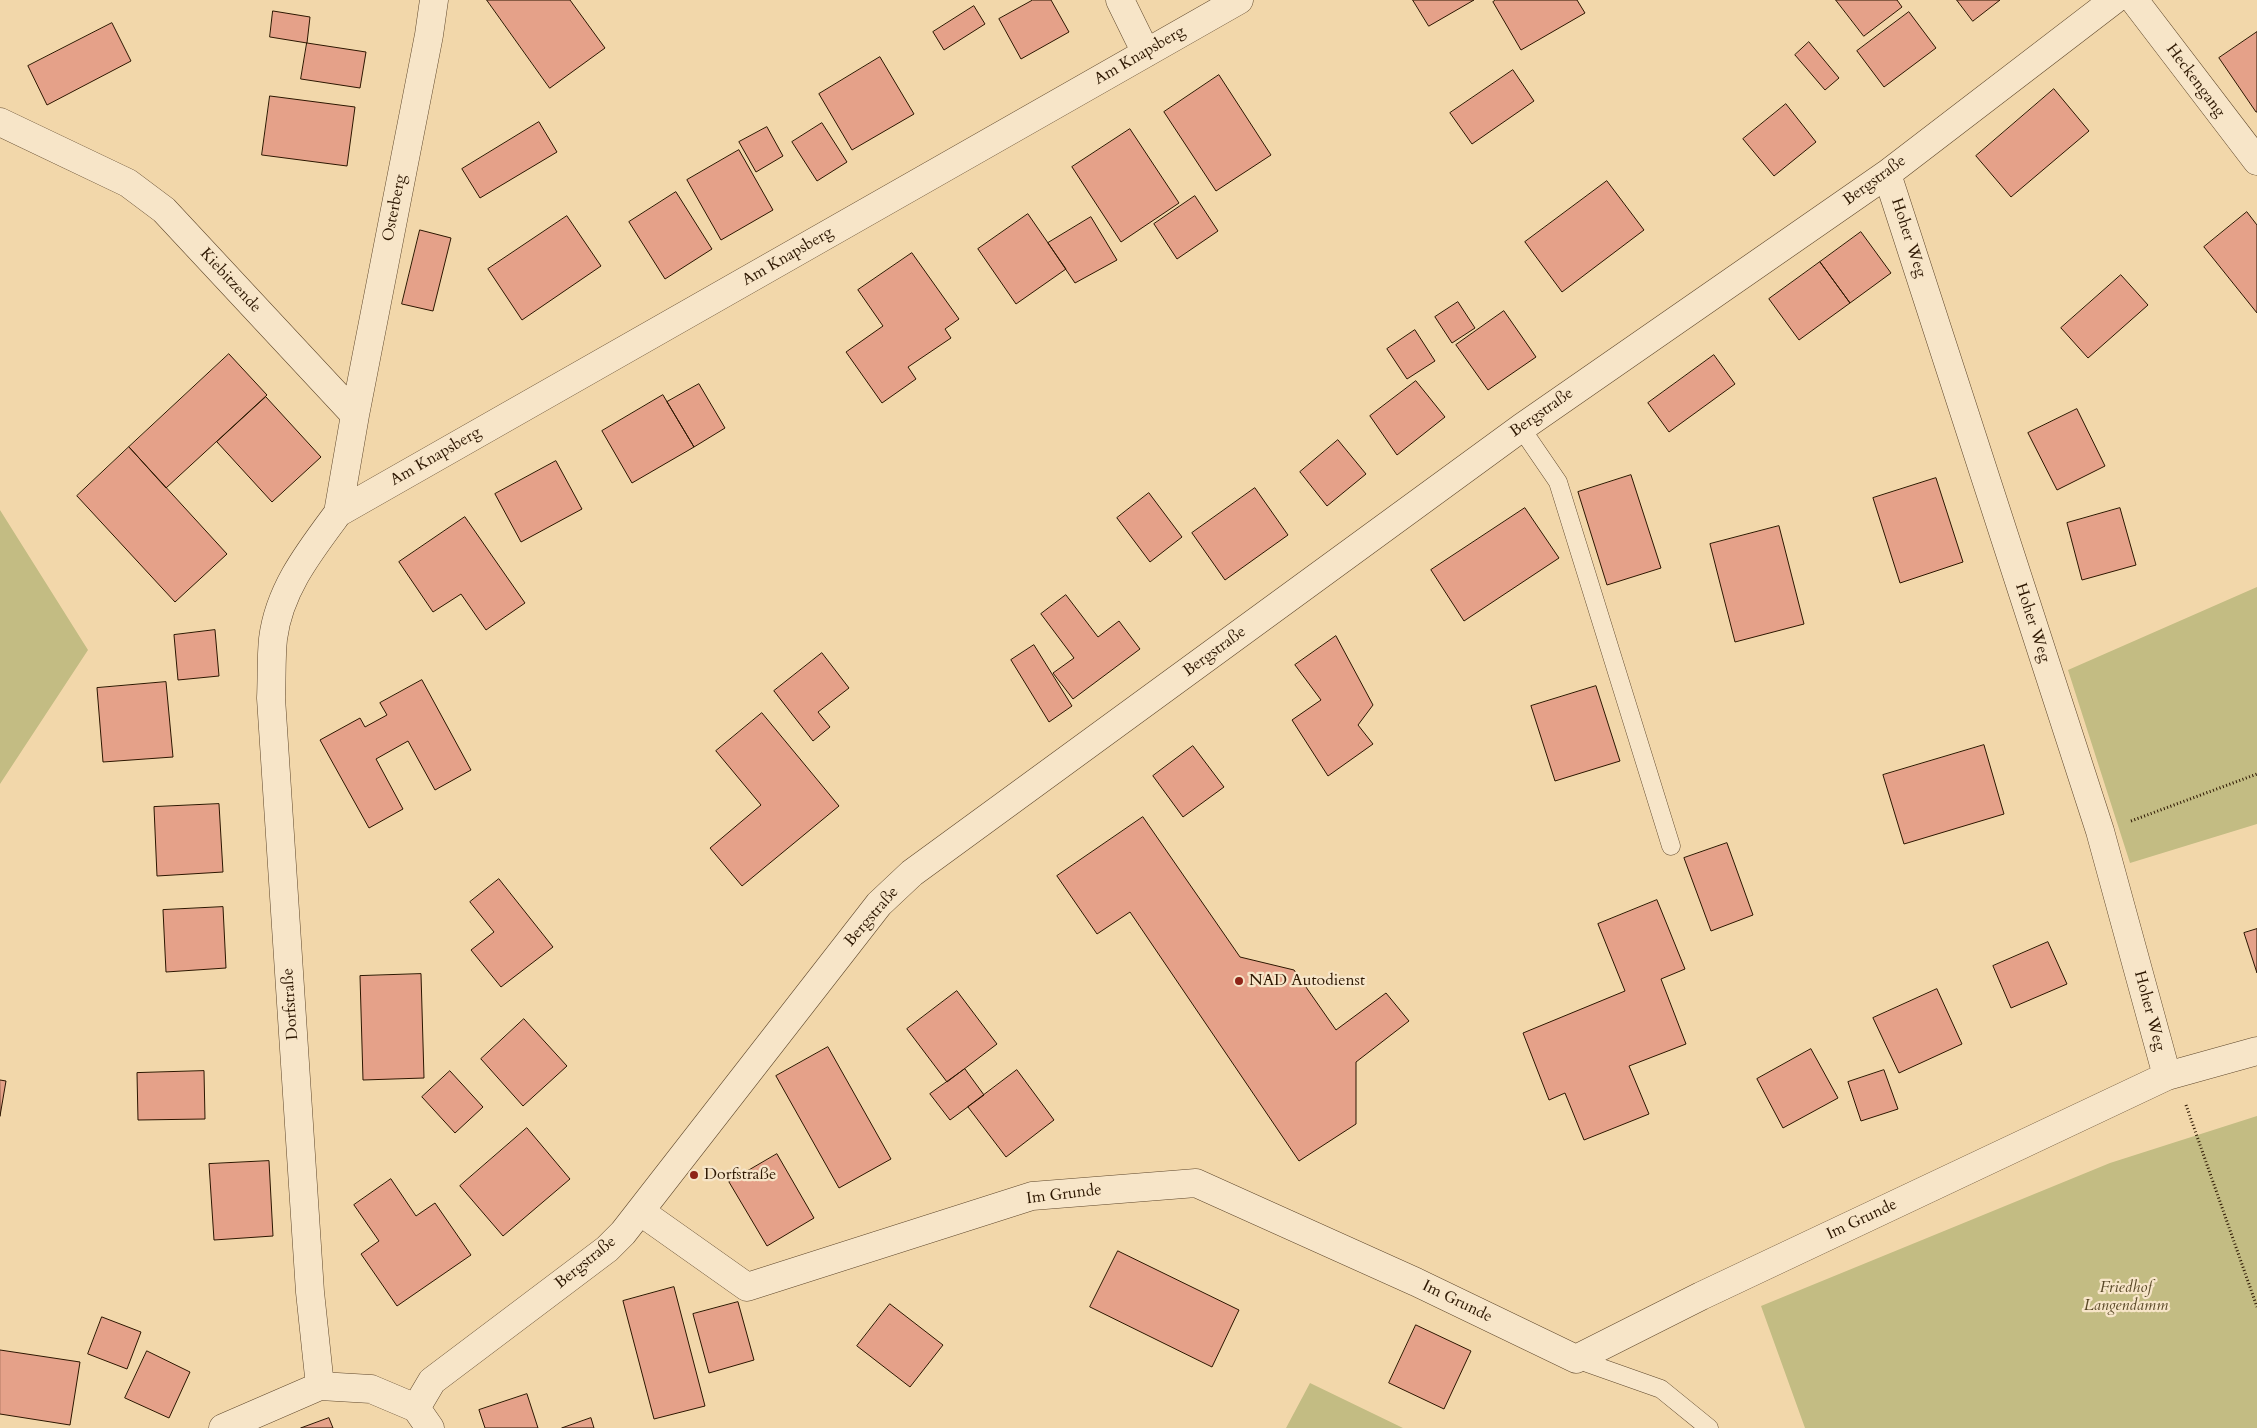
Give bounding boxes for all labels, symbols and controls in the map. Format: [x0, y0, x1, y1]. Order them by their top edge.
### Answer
street label: Am Knapsberg [1091, 22, 1189, 90]
street label: Heckengang [2161, 41, 2229, 121]
street label: Bergstraße [1840, 152, 1910, 210]
street label: Osterberg [379, 173, 411, 243]
street label: Hoher Weg [1886, 196, 1930, 280]
street label: Am Knapsberg [739, 223, 837, 291]
street label: Kiebitzende [195, 245, 265, 317]
street label: Bergstraße [1507, 384, 1577, 442]
street label: Am Knapsberg [387, 423, 485, 491]
street label: Hoher Weg [2010, 581, 2054, 665]
street label: Bergstraße [1180, 623, 1250, 681]
street label: Bergstraße [841, 883, 903, 951]
street label: Dorfstraße [279, 967, 303, 1041]
street label: Hoher Weg [2129, 969, 2169, 1053]
place label: NAD Autodienst [1249, 971, 1365, 991]
marker: NAD Autodienst [1233, 975, 1245, 987]
place label: Dorfstraße [704, 1165, 776, 1185]
marker: Dorfstraße [688, 1169, 700, 1181]
street label: Im Grunde [1025, 1181, 1103, 1209]
street label: Im Grunde [1824, 1195, 1900, 1245]
street label: Bergstraße [552, 1233, 620, 1293]
street label: Im Grunde [1419, 1277, 1495, 1327]
park label: Friedhof Langendamm [2084, 1278, 2168, 1316]

